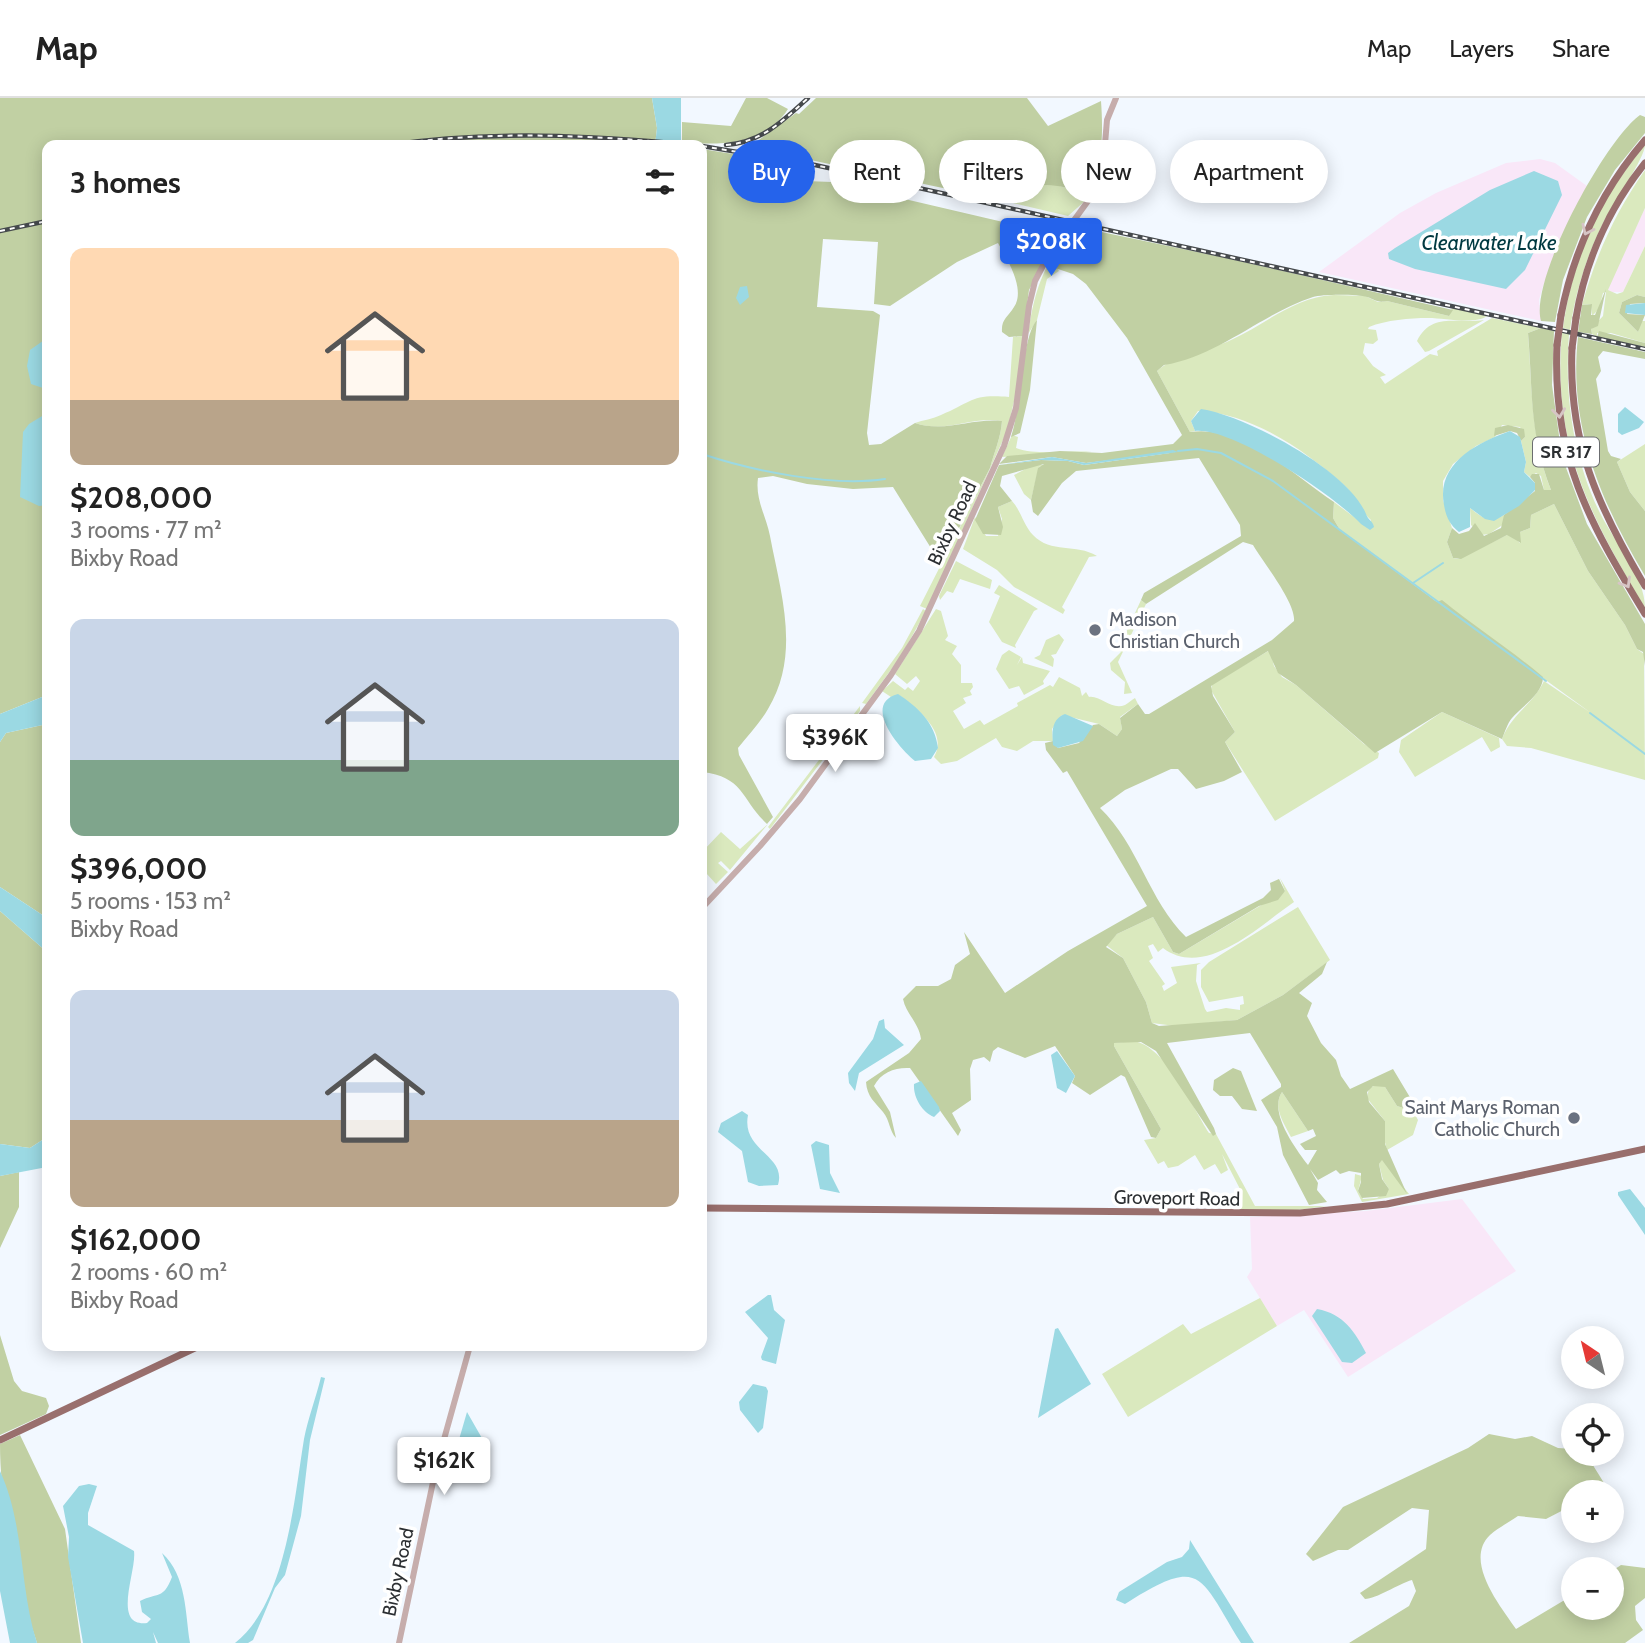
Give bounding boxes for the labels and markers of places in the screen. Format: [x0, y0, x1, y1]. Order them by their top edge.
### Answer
pin: $208K [1002, 218, 1100, 278]
place label: Madison Christian Church [1109, 608, 1240, 653]
marker: Madison Christian Church [1087, 622, 1103, 638]
pin: $396K [786, 714, 884, 774]
place label: Saint Marys Roman Catholic Church [1405, 1096, 1560, 1141]
marker: Saint Marys Roman Catholic Church [1566, 1110, 1582, 1126]
pin: $162K [395, 1438, 493, 1497]

